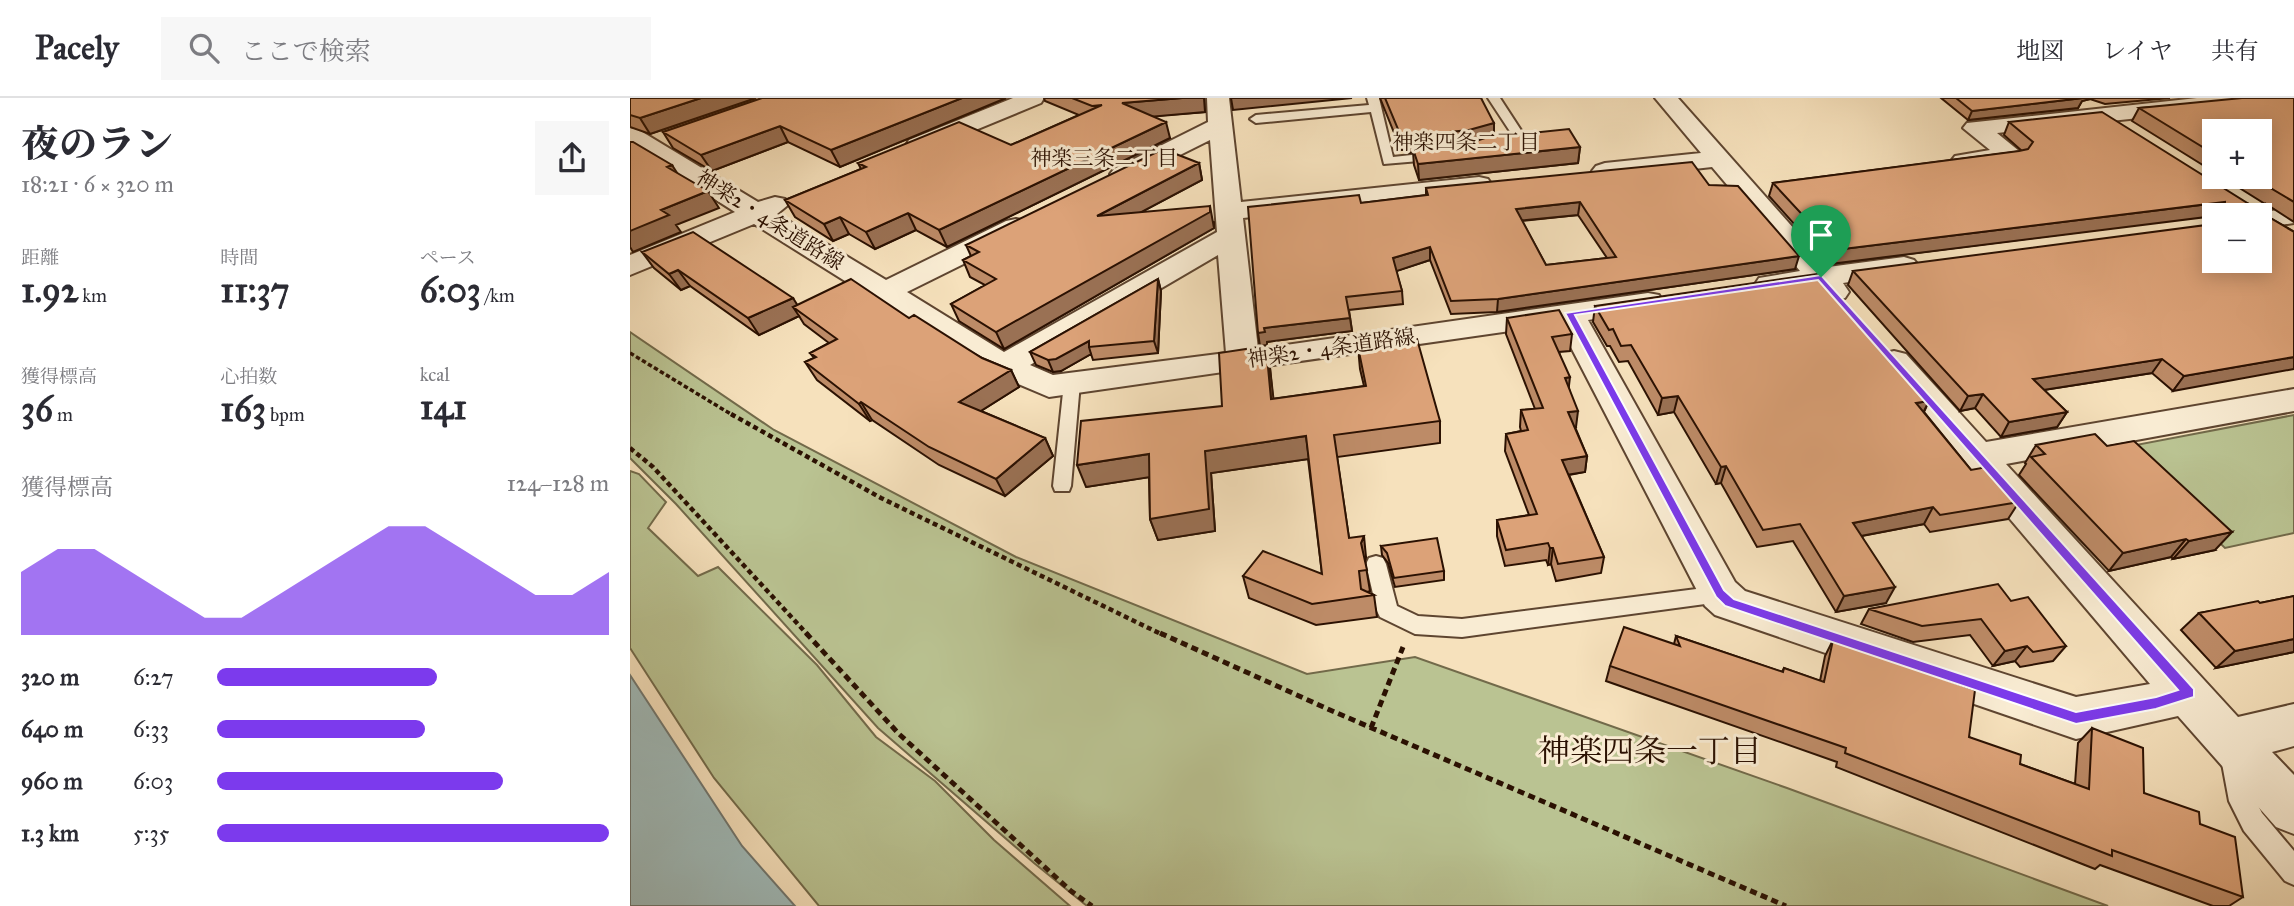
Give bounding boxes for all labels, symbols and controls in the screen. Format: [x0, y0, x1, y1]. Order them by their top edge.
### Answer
search box [161, 17, 651, 80]
text: Pacely [35, 28, 119, 68]
icon: search [185, 29, 223, 67]
text: ここで検索 [241, 35, 371, 67]
text: 地図 [2016, 36, 2064, 66]
text: レイヤ [2102, 36, 2173, 66]
text: 共有 [2211, 36, 2259, 66]
map controls [2202, 119, 2272, 273]
button: + [2202, 119, 2272, 189]
text: 夜のラン [21, 121, 173, 167]
button: share [535, 121, 609, 195]
district label: 神楽四条二丁目 [1393, 129, 1540, 155]
district label: 神楽三条二丁目 [1031, 145, 1178, 171]
street label: 神楽2・4条道路線 [691, 164, 849, 276]
text: 18:21 · 6 × 320 m [21, 170, 174, 198]
button: − [2202, 203, 2272, 273]
pin [1791, 205, 1851, 277]
icon: arrive [1802, 216, 1840, 254]
text: 距離 [21, 246, 59, 269]
text: 時間 [220, 246, 258, 269]
text: ペース [420, 246, 476, 269]
text: 1.92 [21, 269, 78, 312]
text: 11:37 [220, 269, 289, 312]
text: 6:03 [420, 269, 481, 312]
text: km [78, 284, 107, 307]
text: /km [481, 284, 515, 307]
street label: 神楽2・4条道路線 [1245, 323, 1417, 373]
text: kcal [420, 363, 450, 386]
text: 獲得標高 [21, 365, 97, 388]
text: 心拍数 [220, 365, 277, 388]
text: 141 [420, 386, 467, 429]
text: 36 [21, 388, 53, 431]
text: 163 [220, 388, 266, 431]
text: m [53, 403, 73, 426]
text: bpm [266, 403, 305, 426]
text: 124–128 m [507, 469, 609, 497]
text: 獲得標高 [21, 473, 113, 501]
text: 320 m [21, 663, 79, 691]
text: 6:27 [133, 663, 174, 691]
text: 640 m [21, 715, 83, 743]
text: 6:33 [133, 715, 169, 743]
district label: 神楽四条一丁目 [1538, 732, 1762, 771]
text: 960 m [21, 767, 83, 795]
text: 6:03 [133, 767, 173, 795]
text: 1.3 km [21, 819, 79, 847]
text: 5:35 [133, 819, 169, 847]

